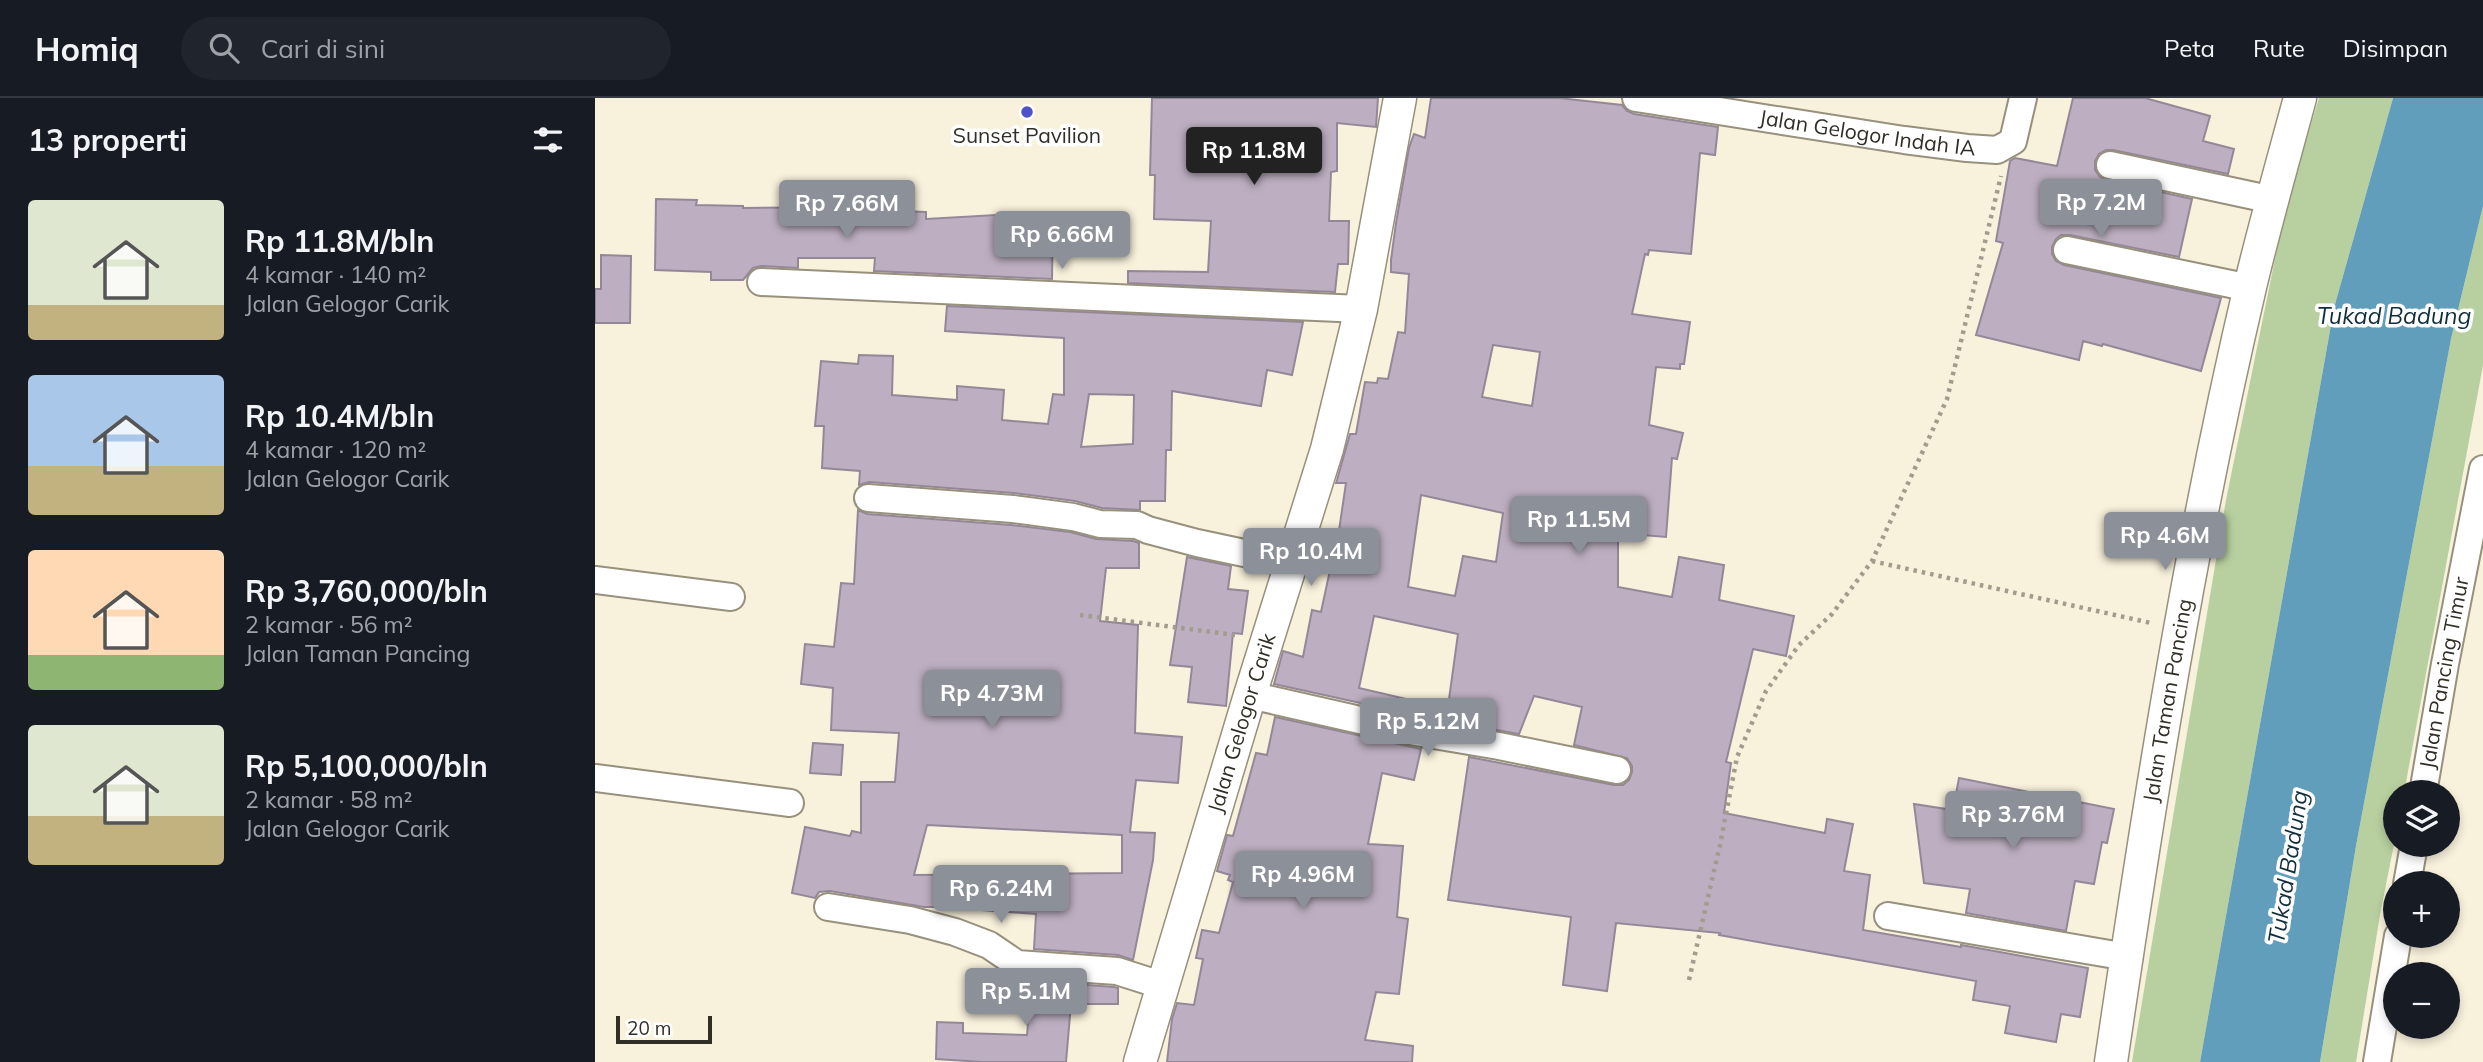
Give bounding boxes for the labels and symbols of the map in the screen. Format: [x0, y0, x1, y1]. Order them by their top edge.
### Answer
marker: Sunset Pavilion [1019, 104, 1035, 120]
street label: Jalan Gelogor Indah IA [1758, 104, 1977, 161]
place label: Sunset Pavilion [953, 122, 1101, 148]
pin: Rp 11.8M [1182, 127, 1326, 187]
pin: Rp 7.66M [775, 180, 919, 240]
pin: Rp 7.2M [2036, 180, 2166, 239]
pin: Rp 6.66M [990, 212, 1134, 271]
water label: Tukad Badung [2317, 301, 2471, 330]
pin: Rp 11.5M [1507, 496, 1651, 556]
pin: Rp 4.6M [2100, 512, 2230, 572]
pin: Rp 10.4M [1239, 528, 1383, 588]
street label: Jalan Pancing Timur [2413, 574, 2474, 771]
street label: Jalan Taman Pancing [2137, 596, 2197, 804]
street label: Jalan Gelogor Carik [1201, 629, 1281, 816]
pin: Rp 4.73M [920, 670, 1064, 730]
pin: Rp 5.12M [1356, 698, 1500, 758]
water label: Tukad Badung [2261, 788, 2314, 946]
pin: Rp 3.76M [1941, 792, 2085, 851]
pin: Rp 4.96M [1231, 852, 1375, 911]
pin: Rp 6.24M [929, 866, 1073, 925]
pin: Rp 5.1M [961, 968, 1091, 1028]
scale bar [616, 1013, 712, 1045]

